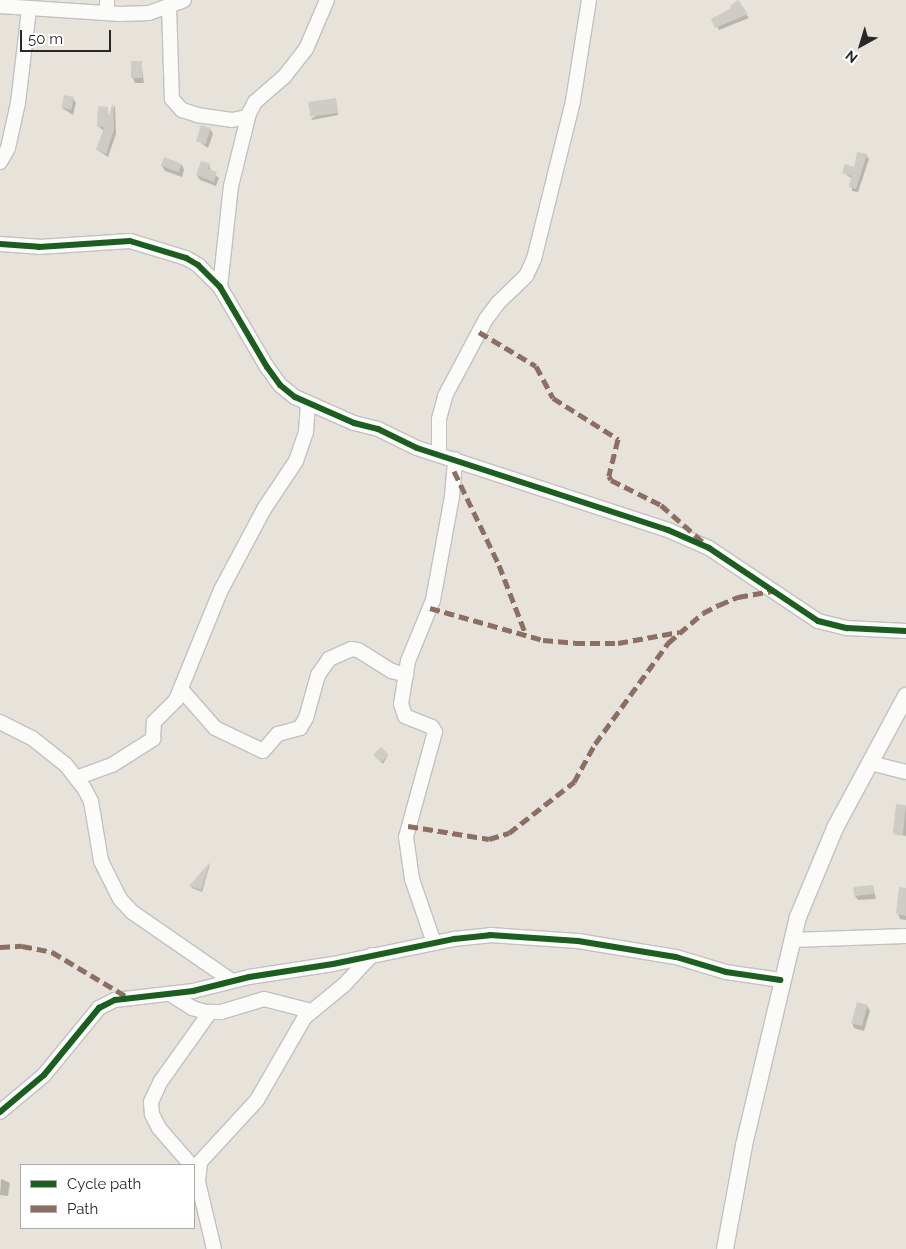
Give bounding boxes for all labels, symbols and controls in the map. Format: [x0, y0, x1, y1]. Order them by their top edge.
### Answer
scale bar [22, 20, 114, 52]
north arrow [836, 20, 886, 70]
text: 50 m [28, 30, 63, 48]
text: N [842, 47, 861, 66]
legend [20, 1164, 195, 1229]
text: Cycle path [67, 1175, 141, 1193]
text: Path [67, 1200, 98, 1218]

